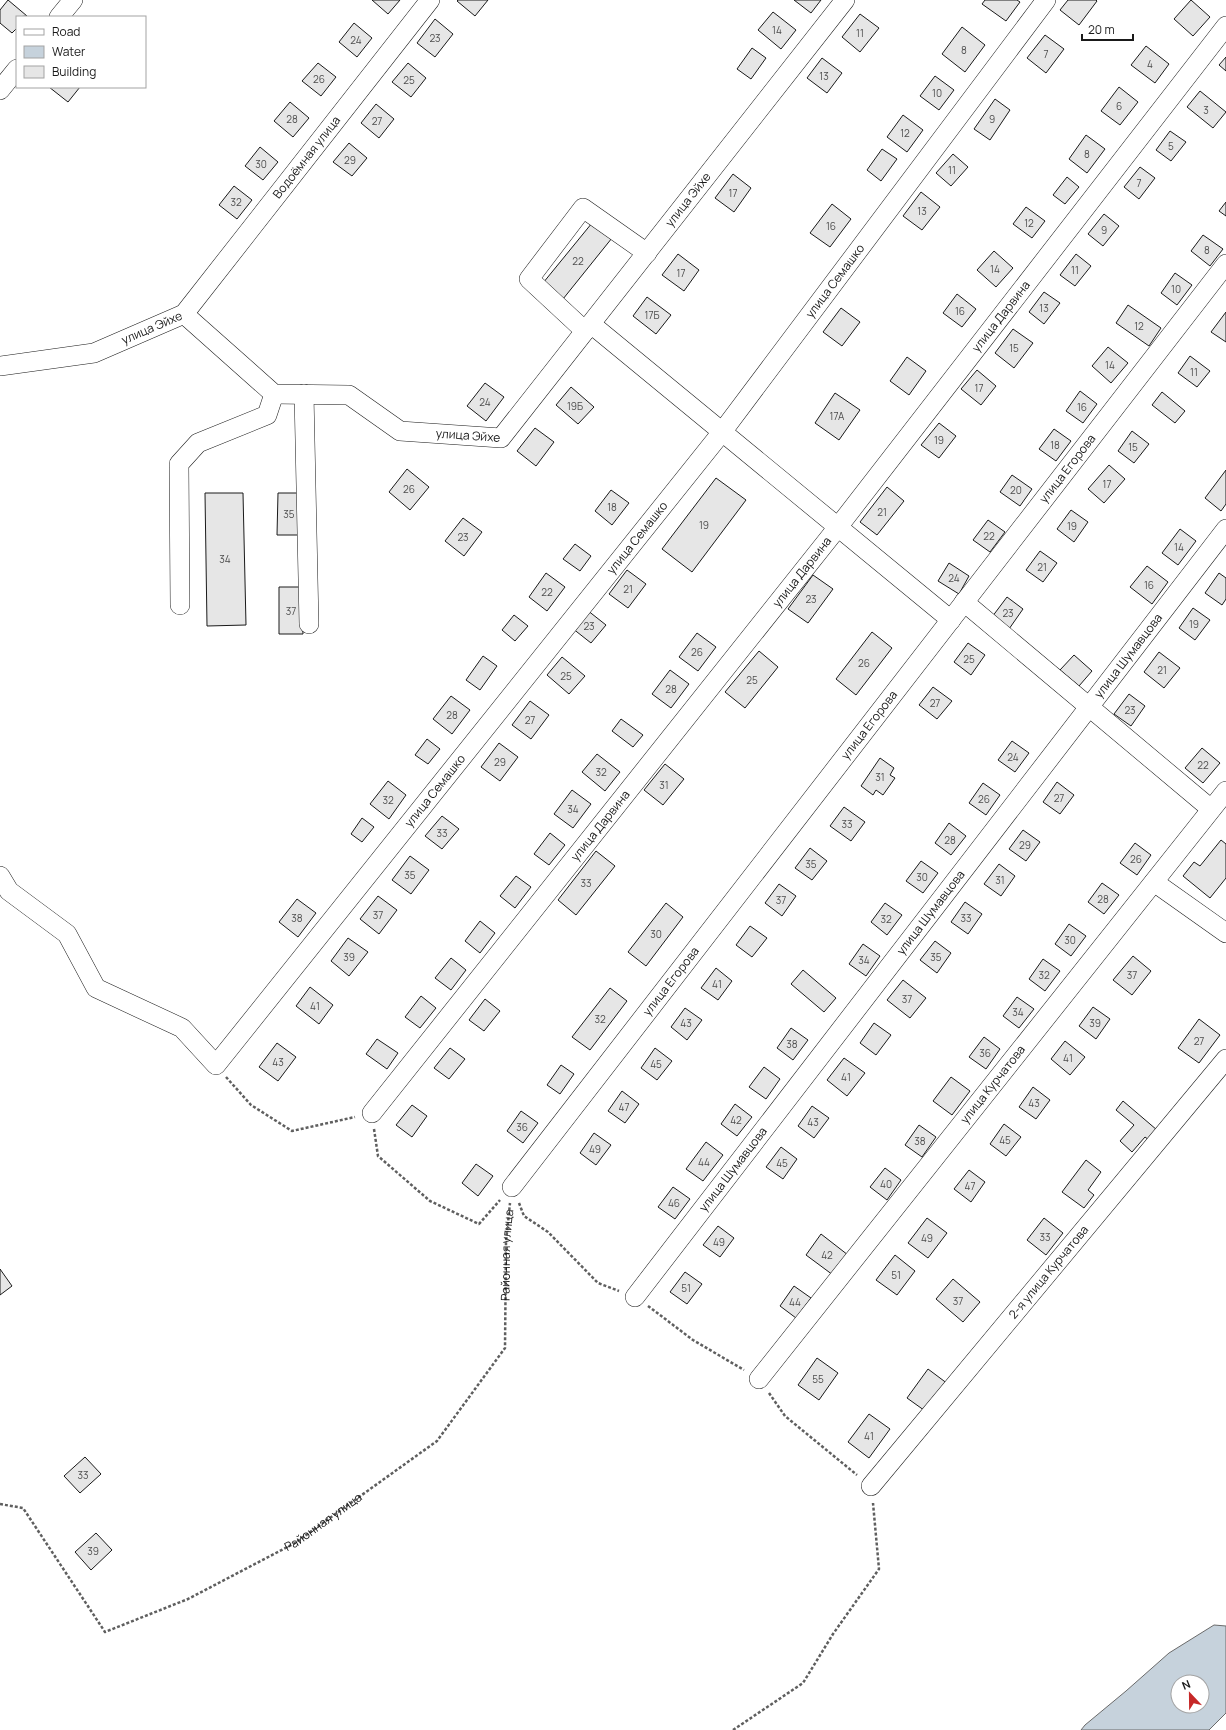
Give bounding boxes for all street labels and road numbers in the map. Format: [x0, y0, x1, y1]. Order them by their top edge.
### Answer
street label: Водоёмная улица [269, 112, 344, 202]
street label: улица Эйхе [661, 169, 714, 230]
street label: улица Семашко [801, 240, 868, 322]
street label: улица Дарвина [968, 277, 1034, 355]
street label: улица Эйхе [119, 307, 185, 348]
street label: улица Эйхе [435, 424, 501, 446]
street label: улица Егорова [1035, 430, 1099, 507]
street label: улица Семашко [603, 498, 671, 577]
street label: улица Дарвина [768, 533, 835, 611]
street label: улица Шумавцова [1090, 610, 1166, 701]
street label: улица Егорова [837, 687, 901, 763]
street label: улица Семашко [400, 751, 469, 831]
street label: улица Дарвина [567, 786, 633, 864]
street label: улица Шумавцова [892, 866, 968, 958]
street label: улица Егорова [639, 943, 703, 1019]
street label: улица Курчатова [956, 1041, 1029, 1127]
street label: улица Шумавцова [695, 1123, 771, 1215]
street label: Районная улица [496, 1209, 517, 1301]
street label: 2-я улица Курчатова [1005, 1222, 1092, 1322]
street label: Районная улица [281, 1489, 365, 1555]

